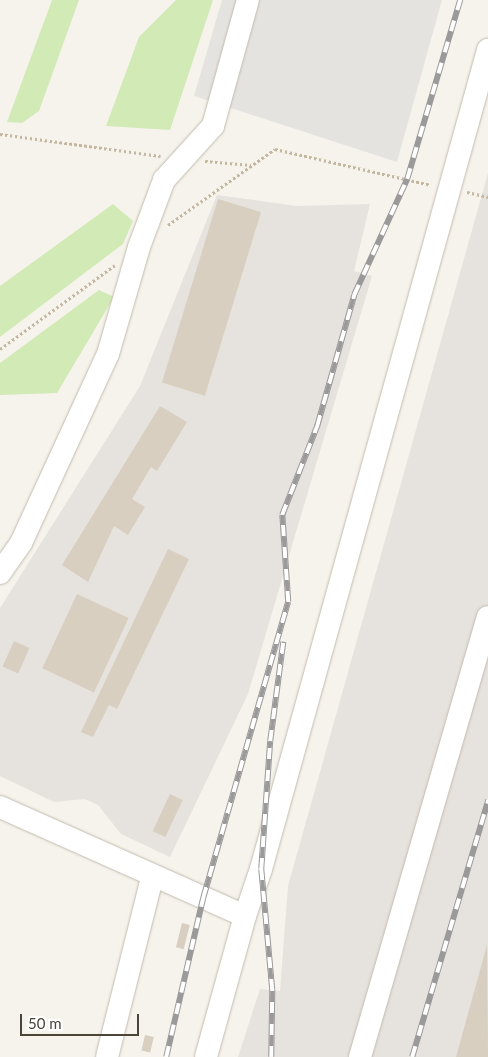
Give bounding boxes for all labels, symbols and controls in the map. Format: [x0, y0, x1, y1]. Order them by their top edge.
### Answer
scale bar [22, 1004, 141, 1036]
text: 50 m [28, 1014, 62, 1032]

